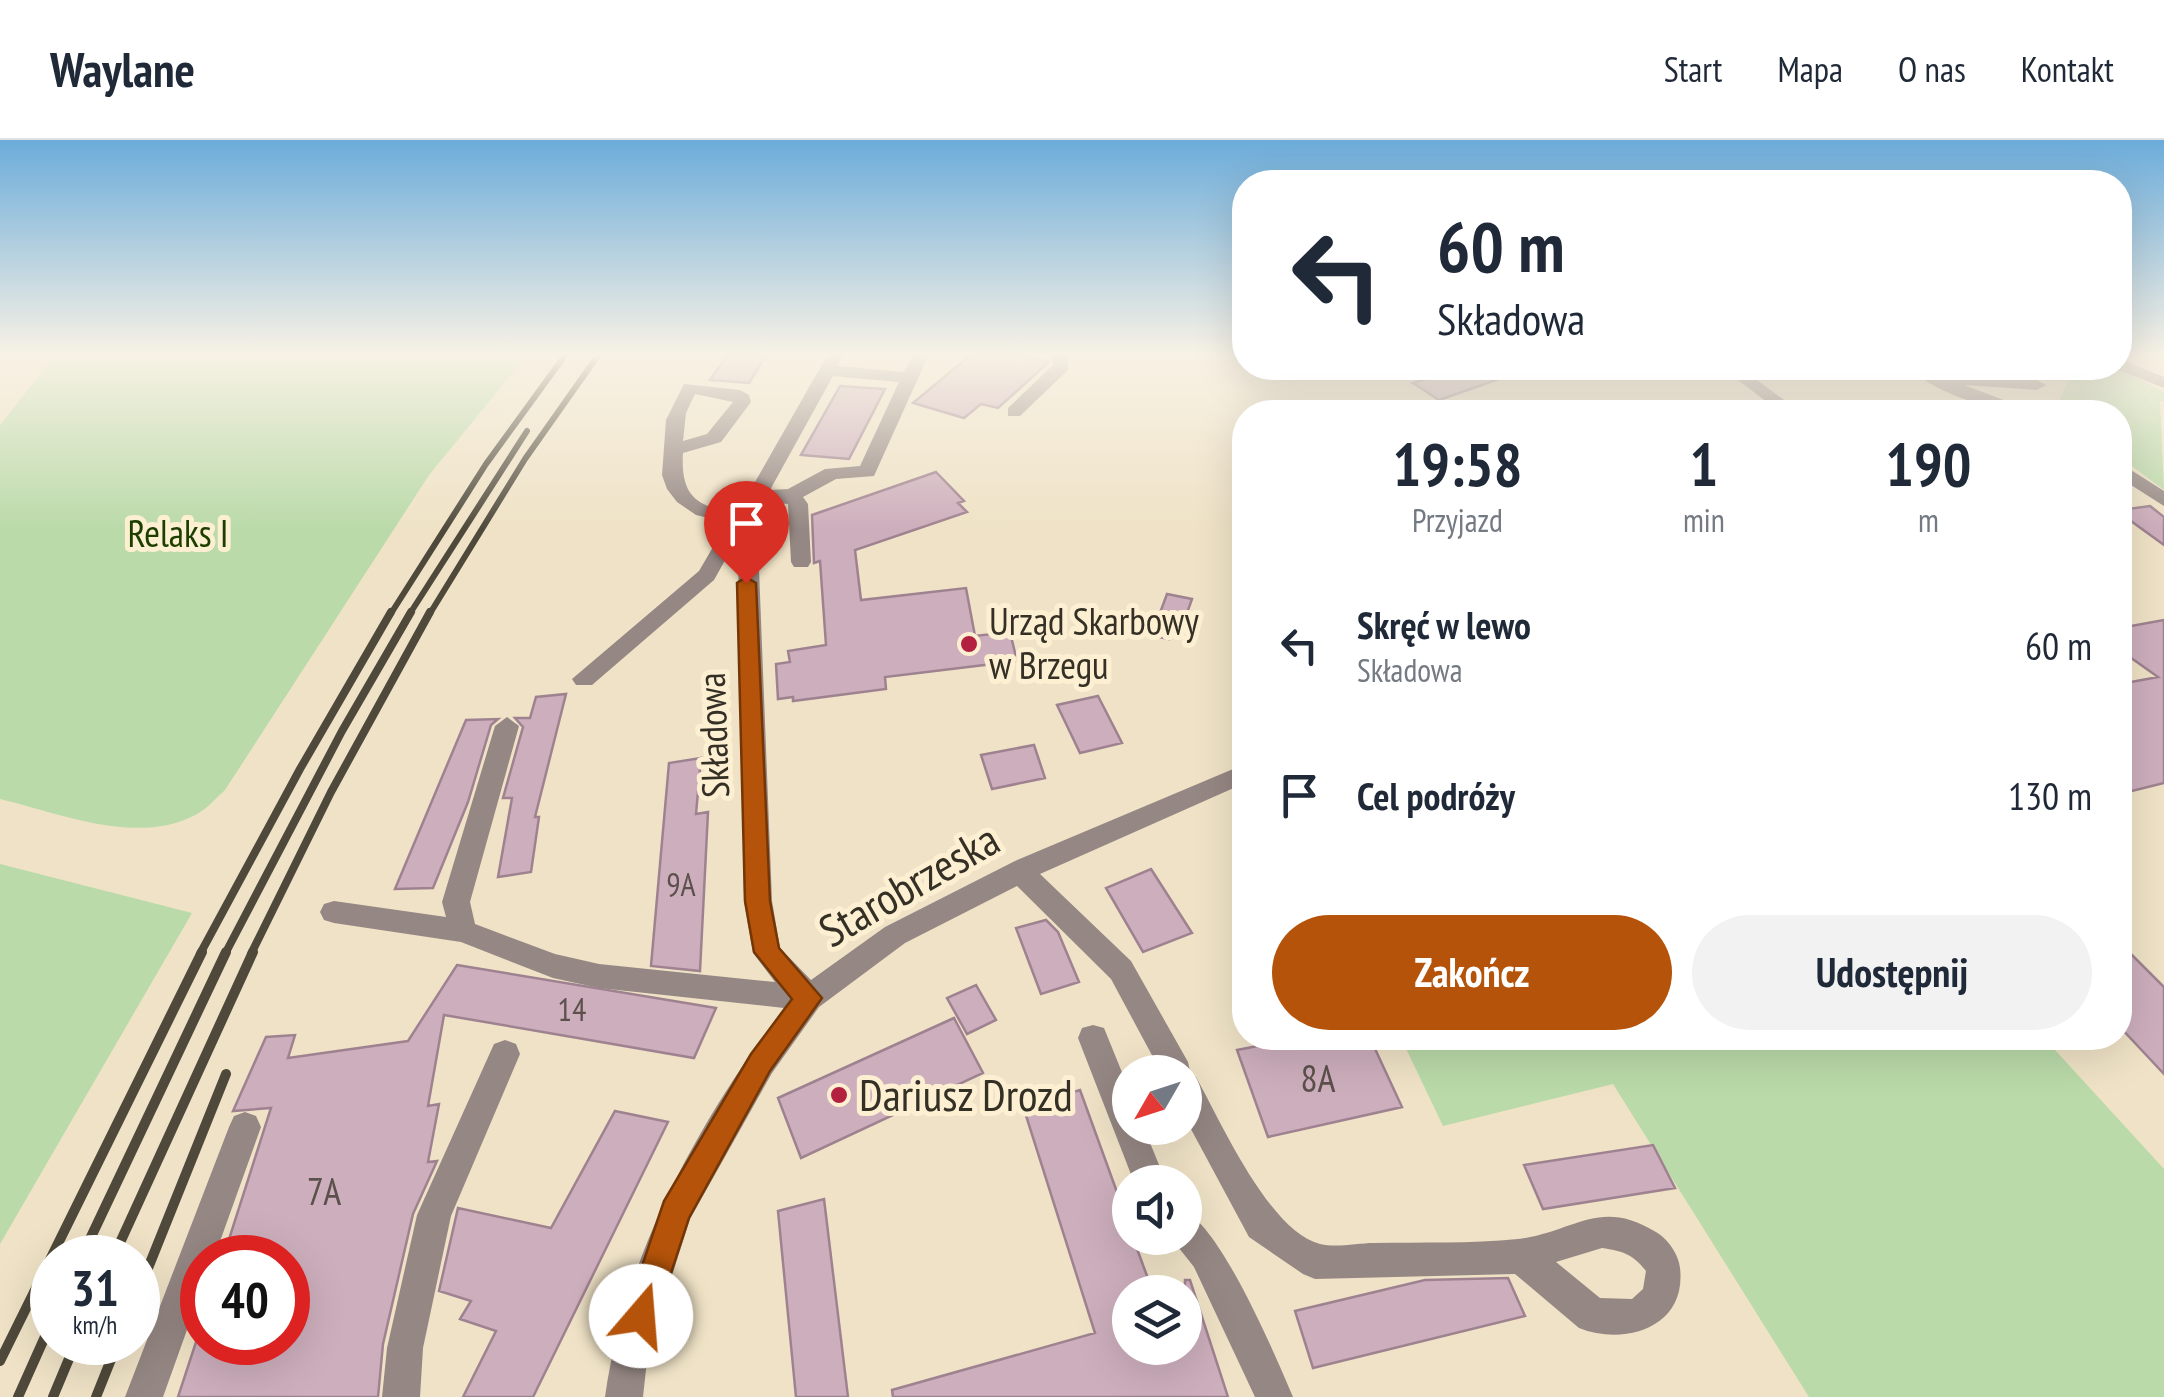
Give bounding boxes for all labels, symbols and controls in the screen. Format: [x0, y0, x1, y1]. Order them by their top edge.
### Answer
text: Waylane [50, 38, 195, 100]
text: Start [1664, 46, 1722, 92]
text: Mapa [1777, 46, 1843, 92]
text: O nas [1898, 46, 1966, 92]
text: Kontakt [2021, 46, 2114, 92]
text: 60 m [1437, 201, 1565, 291]
icon: left [1272, 210, 1402, 340]
text: Składowa [1437, 289, 1585, 347]
text: 19:58 [1393, 425, 1522, 503]
text: 1 [1690, 425, 1718, 503]
text: 190 [1885, 425, 1971, 503]
pin [704, 481, 789, 584]
icon: arrive [719, 496, 774, 551]
text: Przyjazd [1412, 499, 1503, 541]
text: min [1683, 499, 1725, 541]
text: m [1918, 499, 1939, 541]
park label: Relaks I [127, 508, 229, 557]
place label: Urząd Skarbowy w Brzegu [989, 596, 1200, 689]
text: Skręć w lewo [1357, 600, 1531, 649]
icon: left [1272, 618, 1327, 673]
text: 60 m [2025, 621, 2092, 670]
marker: Urząd Skarbowy w Brzegu [958, 633, 980, 655]
text: Składowa [1357, 649, 1462, 691]
street label: Składowa [686, 672, 739, 798]
icon: arrive [1272, 768, 1327, 823]
text: Cel podróży [1357, 771, 1515, 820]
text: 130 m [2008, 771, 2092, 820]
street label: Starobrzeska [808, 809, 1009, 959]
house number: 9A [666, 863, 696, 905]
button: Zakończ [1272, 915, 1672, 1030]
button: Udostępnij [1692, 915, 2092, 1030]
house number: 14 [558, 988, 586, 1030]
house number: 8A [1300, 1053, 1336, 1102]
north arrow [1112, 1055, 1202, 1145]
map controls [1112, 1055, 1202, 1365]
place label: Dariusz Drozd [859, 1065, 1073, 1123]
marker: Dariusz Drozd [828, 1084, 850, 1106]
button: sound [1112, 1165, 1202, 1255]
house number: 7A [307, 1166, 341, 1215]
speed limit sign: 40 [180, 1235, 310, 1365]
text: 31 [71, 1255, 119, 1320]
position arrow [589, 1264, 693, 1368]
button: layers [1112, 1275, 1202, 1365]
text: km/h [73, 1309, 117, 1341]

